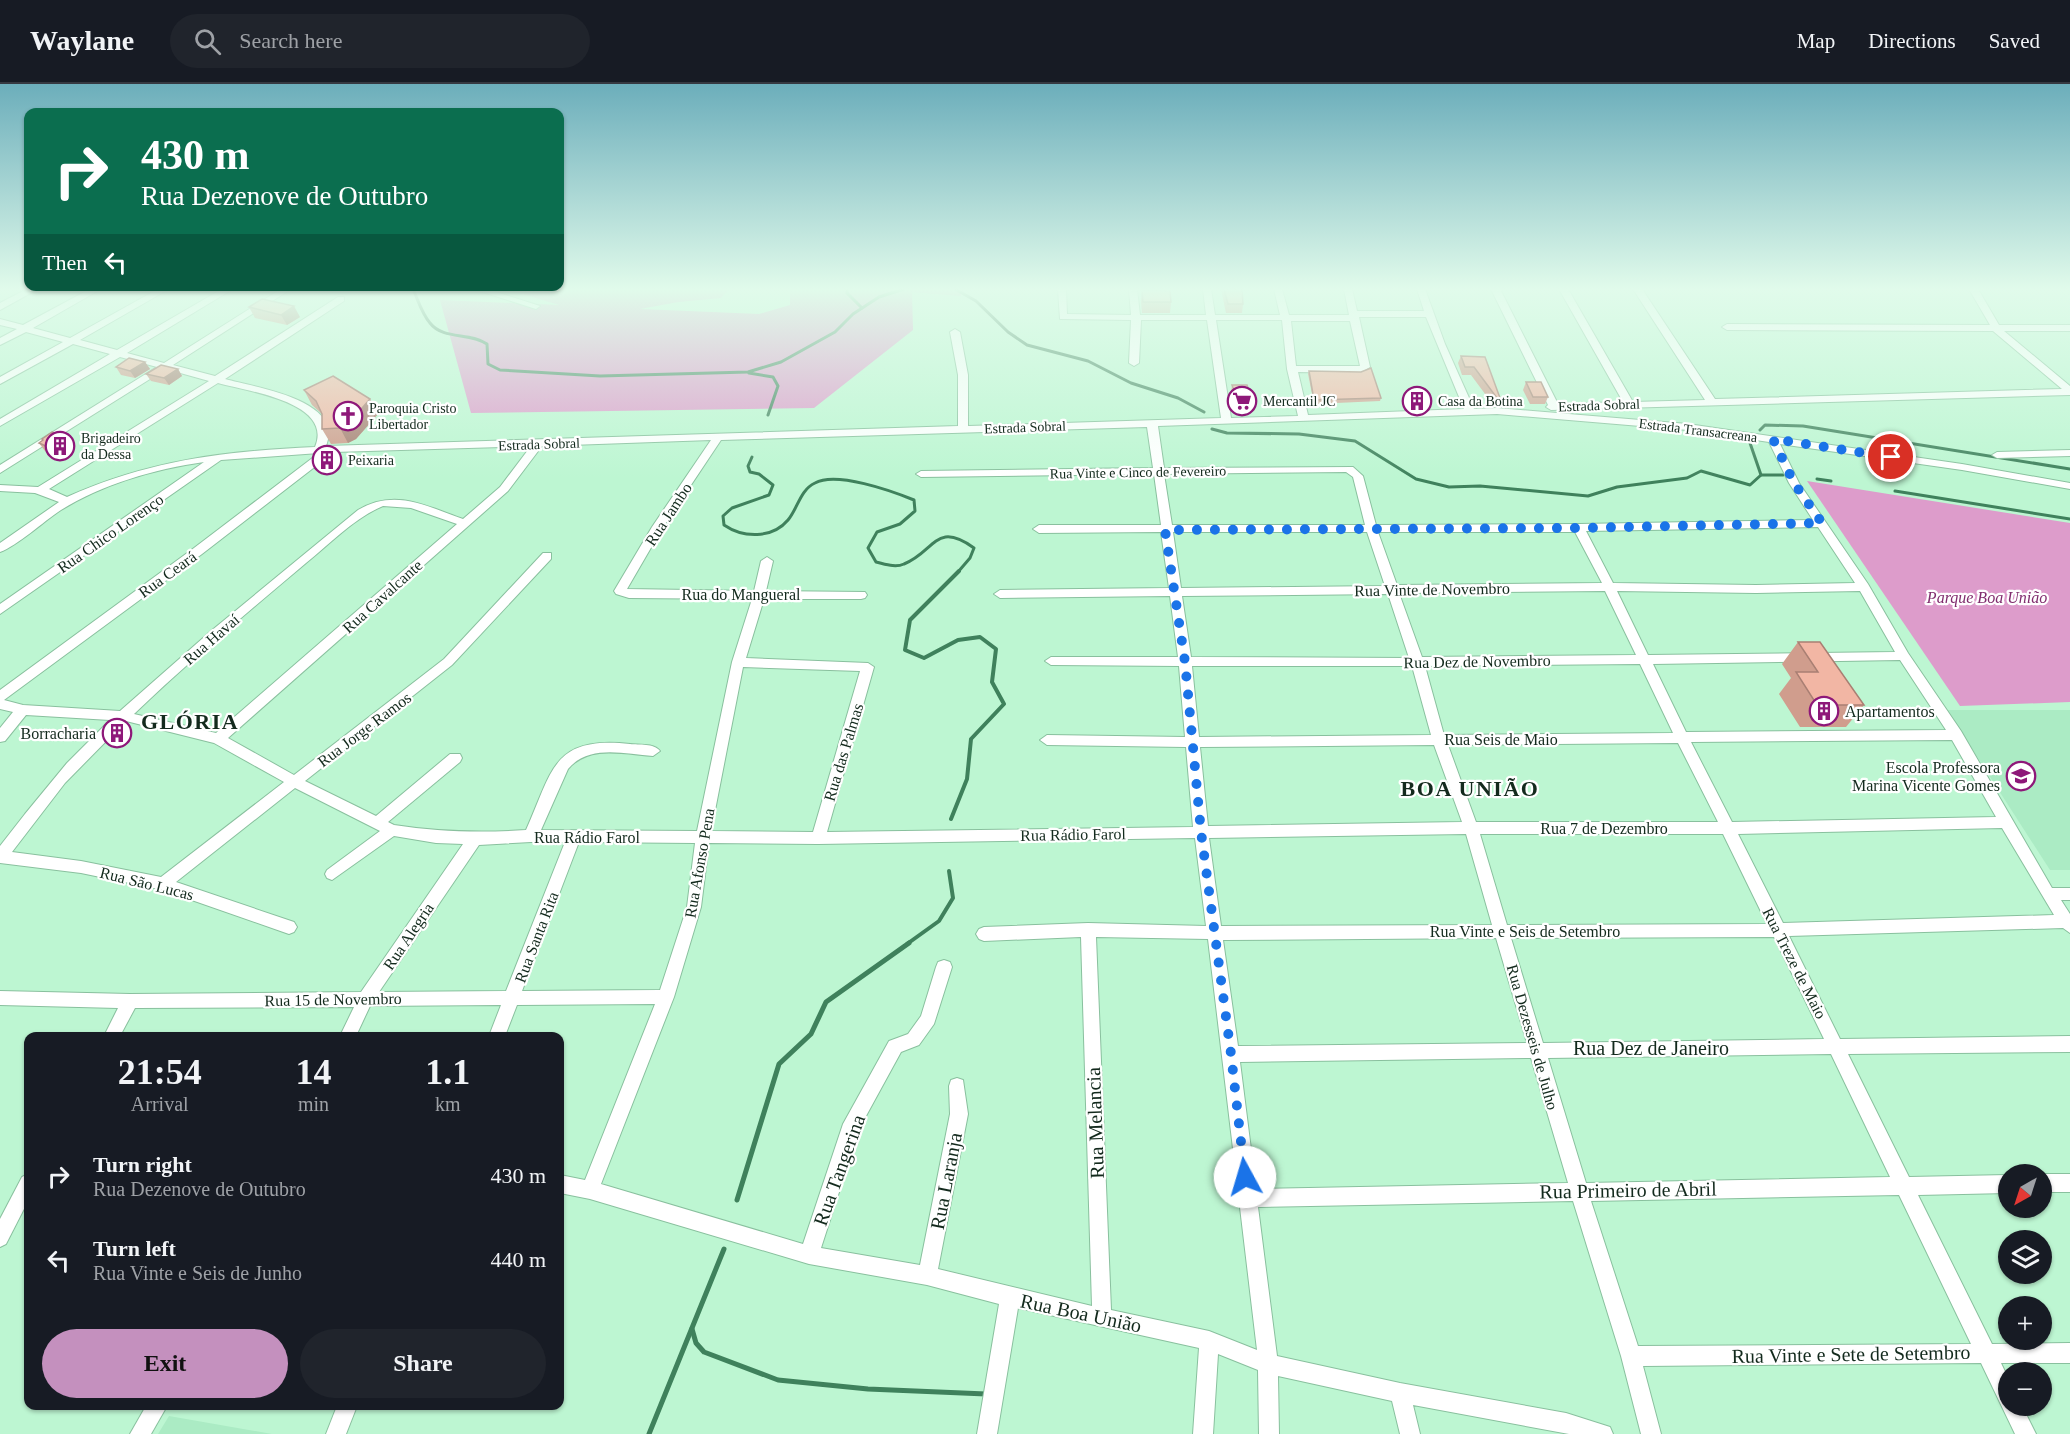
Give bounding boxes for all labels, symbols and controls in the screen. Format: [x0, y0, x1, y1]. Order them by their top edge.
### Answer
search box [170, 14, 590, 68]
text: Waylane [30, 25, 134, 56]
icon: search [191, 25, 224, 58]
text: Search here [239, 28, 342, 53]
text: Map [1797, 29, 1835, 53]
text: Directions [1868, 29, 1956, 53]
text: Saved [1989, 29, 2040, 53]
icon: right [42, 132, 120, 210]
text: 430 m [141, 132, 250, 178]
text: Rua Dezenove de Outubro [141, 181, 428, 211]
icon: left [99, 246, 132, 279]
text: Then [42, 250, 87, 275]
supermarket icon: Mercantil JC [1226, 385, 1258, 417]
building icon: Casa da Botina [1401, 385, 1433, 417]
place label: Mercantil JC [1263, 394, 1336, 409]
place label: Casa da Botina [1438, 394, 1524, 409]
street label: Estrada Sobral [1558, 397, 1640, 414]
church icon: Paroquia Cristo Libertador [332, 400, 364, 432]
place label: Paroquia Cristo Libertador [369, 401, 457, 432]
street label: Estrada Transacreana [1638, 416, 1759, 445]
street label: Estrada Sobral [984, 419, 1066, 436]
building icon: Brigadeiro da Dessa [44, 430, 76, 462]
place label: Brigadeiro da Dessa [81, 431, 141, 462]
pin [1865, 431, 1916, 482]
street label: Estrada Sobral [498, 436, 580, 453]
icon: arrive [1874, 440, 1907, 473]
building icon: Peixaria [311, 444, 343, 476]
place label: Peixaria [348, 453, 395, 468]
street label: Rua Vinte e Cinco de Fevereiro [1050, 463, 1226, 482]
street label: Rua Jambo [642, 480, 695, 549]
street label: Rua Chico Lorenço [54, 491, 167, 577]
street label: Rua Ceará [135, 548, 199, 601]
street label: Rua Cavalcante [339, 556, 425, 636]
street label: Rua Vinte de Novembro [1354, 580, 1510, 599]
street label: Rua do Mangueral [681, 586, 801, 604]
park label: Parque Boa União [1926, 589, 2047, 607]
street label: Rua Havaí [180, 610, 243, 668]
street label: Rua Dez de Novembro [1403, 652, 1551, 671]
street label: Rua Jorge Ramos [314, 689, 415, 771]
building icon: Apartamentos [1808, 695, 1840, 727]
street label: Rua das Palmas [821, 701, 866, 803]
place label: Apartamentos [1845, 703, 1935, 721]
district label: GLÓRIA [141, 709, 239, 734]
building icon: Borracharia [101, 717, 133, 749]
place label: Borracharia [20, 725, 96, 742]
street label: Rua Seis de Maio [1444, 731, 1558, 748]
place label: Escola Professora Marina Vicente Gomes [1852, 759, 2000, 794]
school or university icon: Escola Professora Marina Vicente Gomes [2005, 760, 2037, 792]
district label: BOA UNIÃO [1401, 776, 1539, 801]
street label: Rua Afonso Pena [681, 807, 718, 919]
street label: Rua 7 de Dezembro [1540, 820, 1668, 837]
street label: Rua Rádio Farol [1020, 825, 1127, 844]
street label: Rua Rádio Farol [534, 829, 640, 846]
street label: Rua São Lucas [98, 864, 196, 903]
street label: Rua Santa Rita [511, 889, 562, 985]
street label: Rua Alegria [380, 900, 438, 973]
street label: Rua Treze de Maio [1759, 905, 1830, 1022]
street label: Rua Vinte e Seis de Setembro [1430, 923, 1620, 940]
street label: Rua Dezesseis de Julho [1504, 962, 1561, 1112]
street label: Rua 15 de Novembro [264, 990, 402, 1009]
street label: Rua Dez de Janeiro [1573, 1037, 1729, 1059]
text: 21:54 [118, 1052, 202, 1092]
text: 14 [296, 1052, 332, 1092]
text: 1.1 [425, 1052, 470, 1092]
street label: Rua Melancia [1082, 1067, 1108, 1179]
text: Arrival [131, 1093, 189, 1115]
text: min [298, 1093, 329, 1115]
text: km [435, 1093, 461, 1115]
street label: Rua Tangerina [809, 1111, 870, 1229]
street label: Rua Laranja [926, 1131, 967, 1232]
position arrow [1213, 1145, 1277, 1209]
text: Turn right [93, 1152, 192, 1177]
icon: right [42, 1160, 75, 1193]
text: 430 m [490, 1163, 546, 1188]
north arrow [1998, 1164, 2052, 1218]
map controls [1998, 1164, 2052, 1416]
street label: Rua Primeiro de Abril [1539, 1177, 1717, 1203]
text: Rua Dezenove de Outubro [93, 1178, 306, 1200]
button: layers [1998, 1230, 2052, 1284]
text: Turn left [93, 1236, 176, 1261]
icon: left [42, 1244, 75, 1277]
text: 440 m [490, 1247, 546, 1272]
text: Rua Vinte e Seis de Junho [93, 1262, 302, 1284]
street label: Rua Boa União [1018, 1289, 1144, 1337]
button: + [1998, 1296, 2052, 1350]
button: Exit [42, 1329, 288, 1398]
button: Share [300, 1329, 546, 1398]
street label: Rua Vinte e Sete de Setembro [1731, 1341, 1971, 1367]
button: − [1998, 1362, 2052, 1416]

